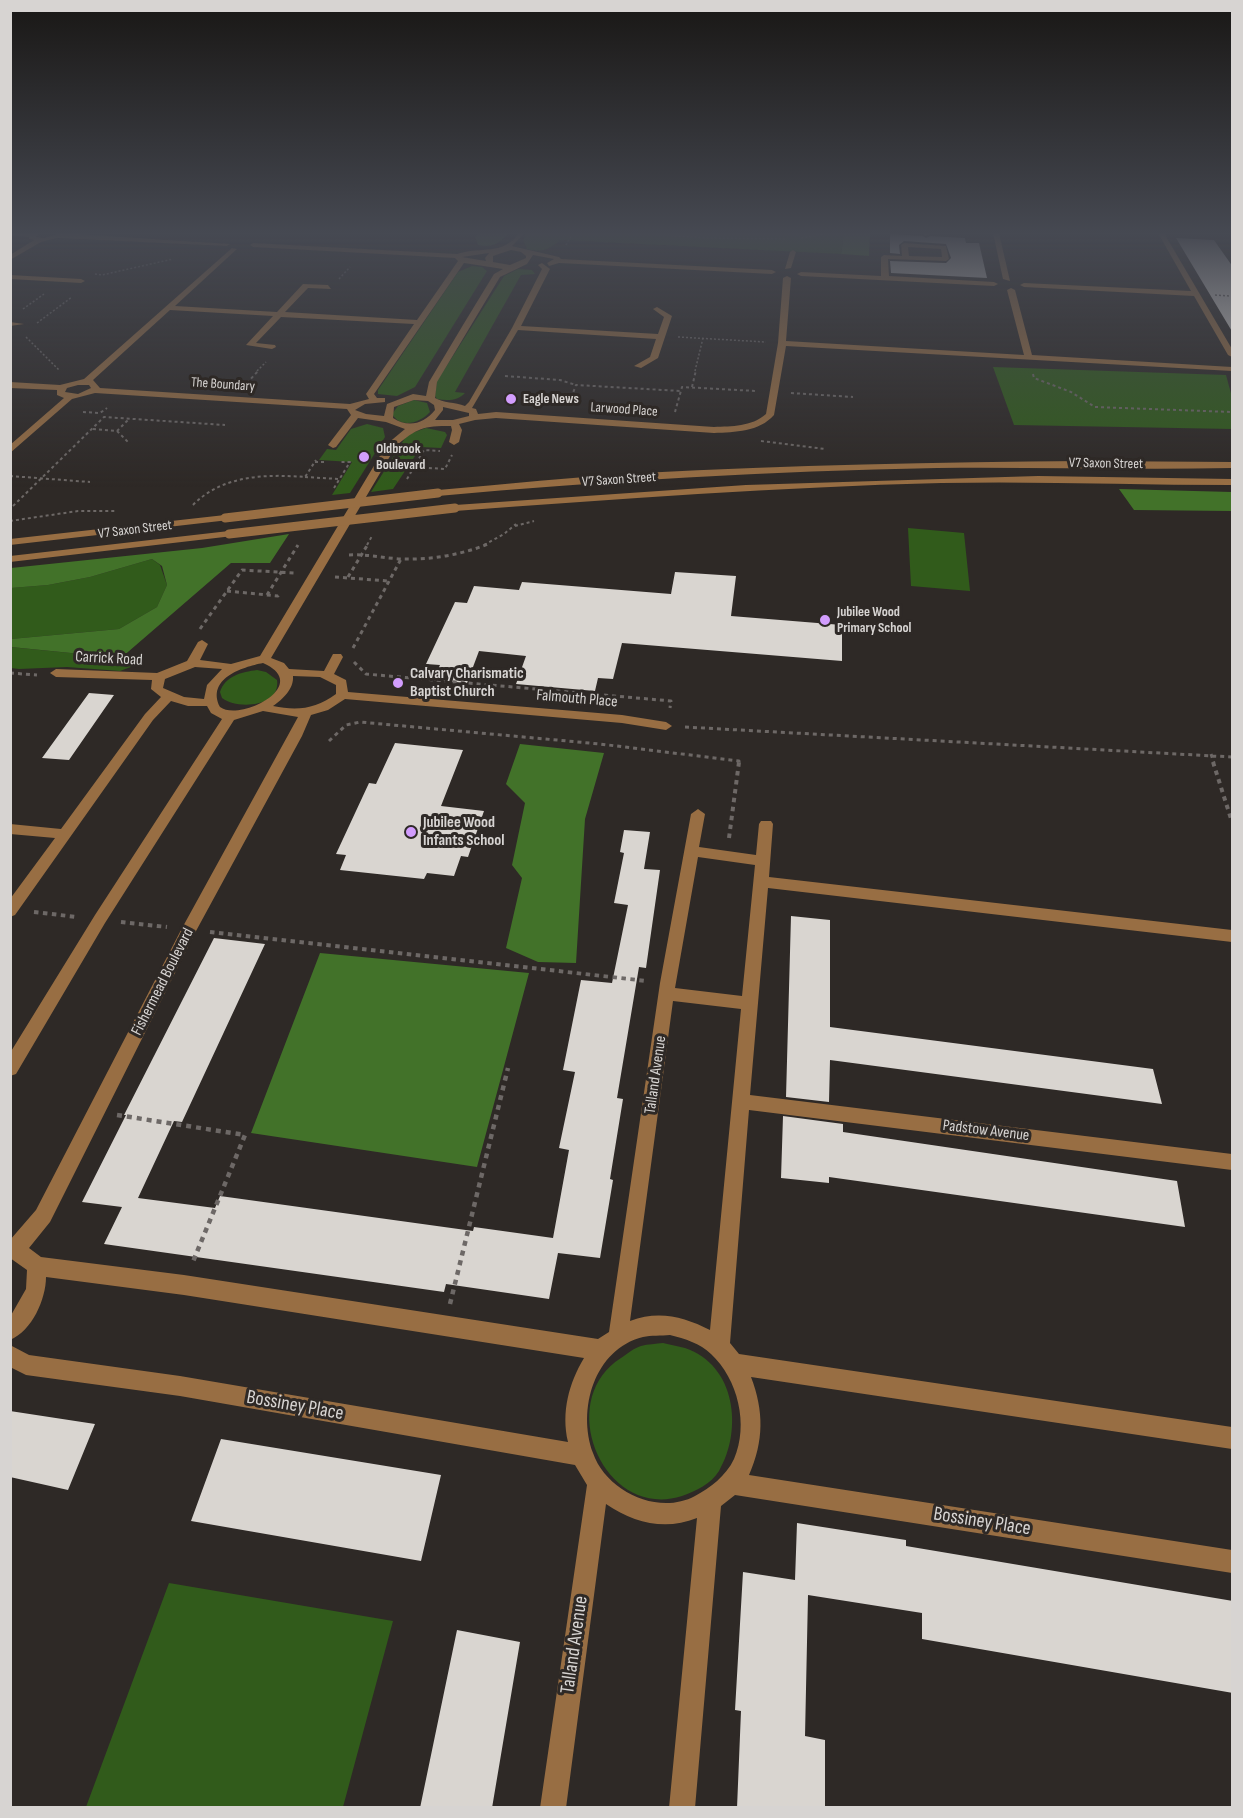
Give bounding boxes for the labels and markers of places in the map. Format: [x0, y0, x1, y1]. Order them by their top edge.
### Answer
place label: Eagle News [523, 391, 579, 407]
marker: Eagle News [504, 392, 518, 406]
place label: Oldbrook Boulevard [376, 441, 425, 473]
marker: Oldbrook Boulevard [357, 450, 371, 464]
place label: Jubilee Wood Primary School [837, 604, 911, 636]
marker: Jubilee Wood Primary School [818, 613, 832, 627]
place label: Calvary Charismatic Baptist Church [410, 664, 524, 702]
marker: Calvary Charismatic Baptist Church [391, 676, 405, 690]
place label: Jubilee Wood Infants School [423, 813, 504, 851]
marker: Jubilee Wood Infants School [404, 825, 418, 839]

